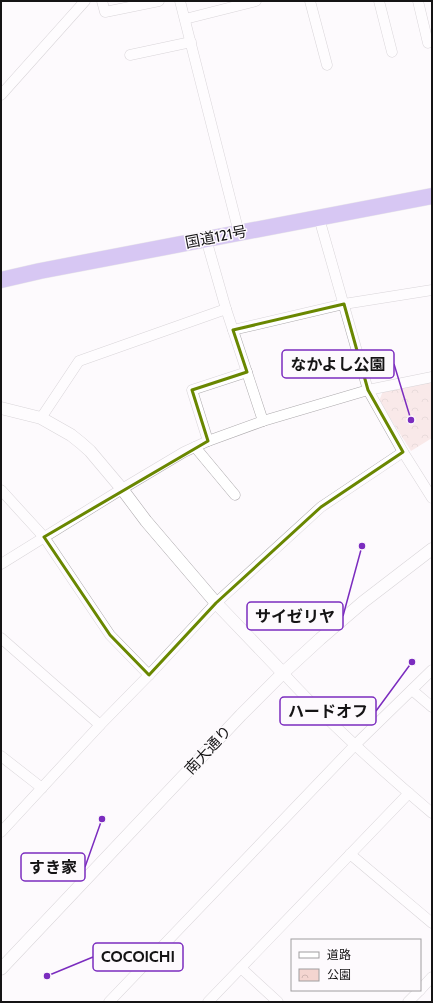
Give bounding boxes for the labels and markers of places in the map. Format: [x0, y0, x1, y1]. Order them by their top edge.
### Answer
callout: なかよし公園 [282, 350, 394, 378]
callout: サイゼリヤ [247, 602, 343, 630]
callout: ハードオフ [280, 697, 376, 725]
callout: すき家 [21, 853, 85, 881]
callout: COCOICHI [93, 943, 183, 971]

